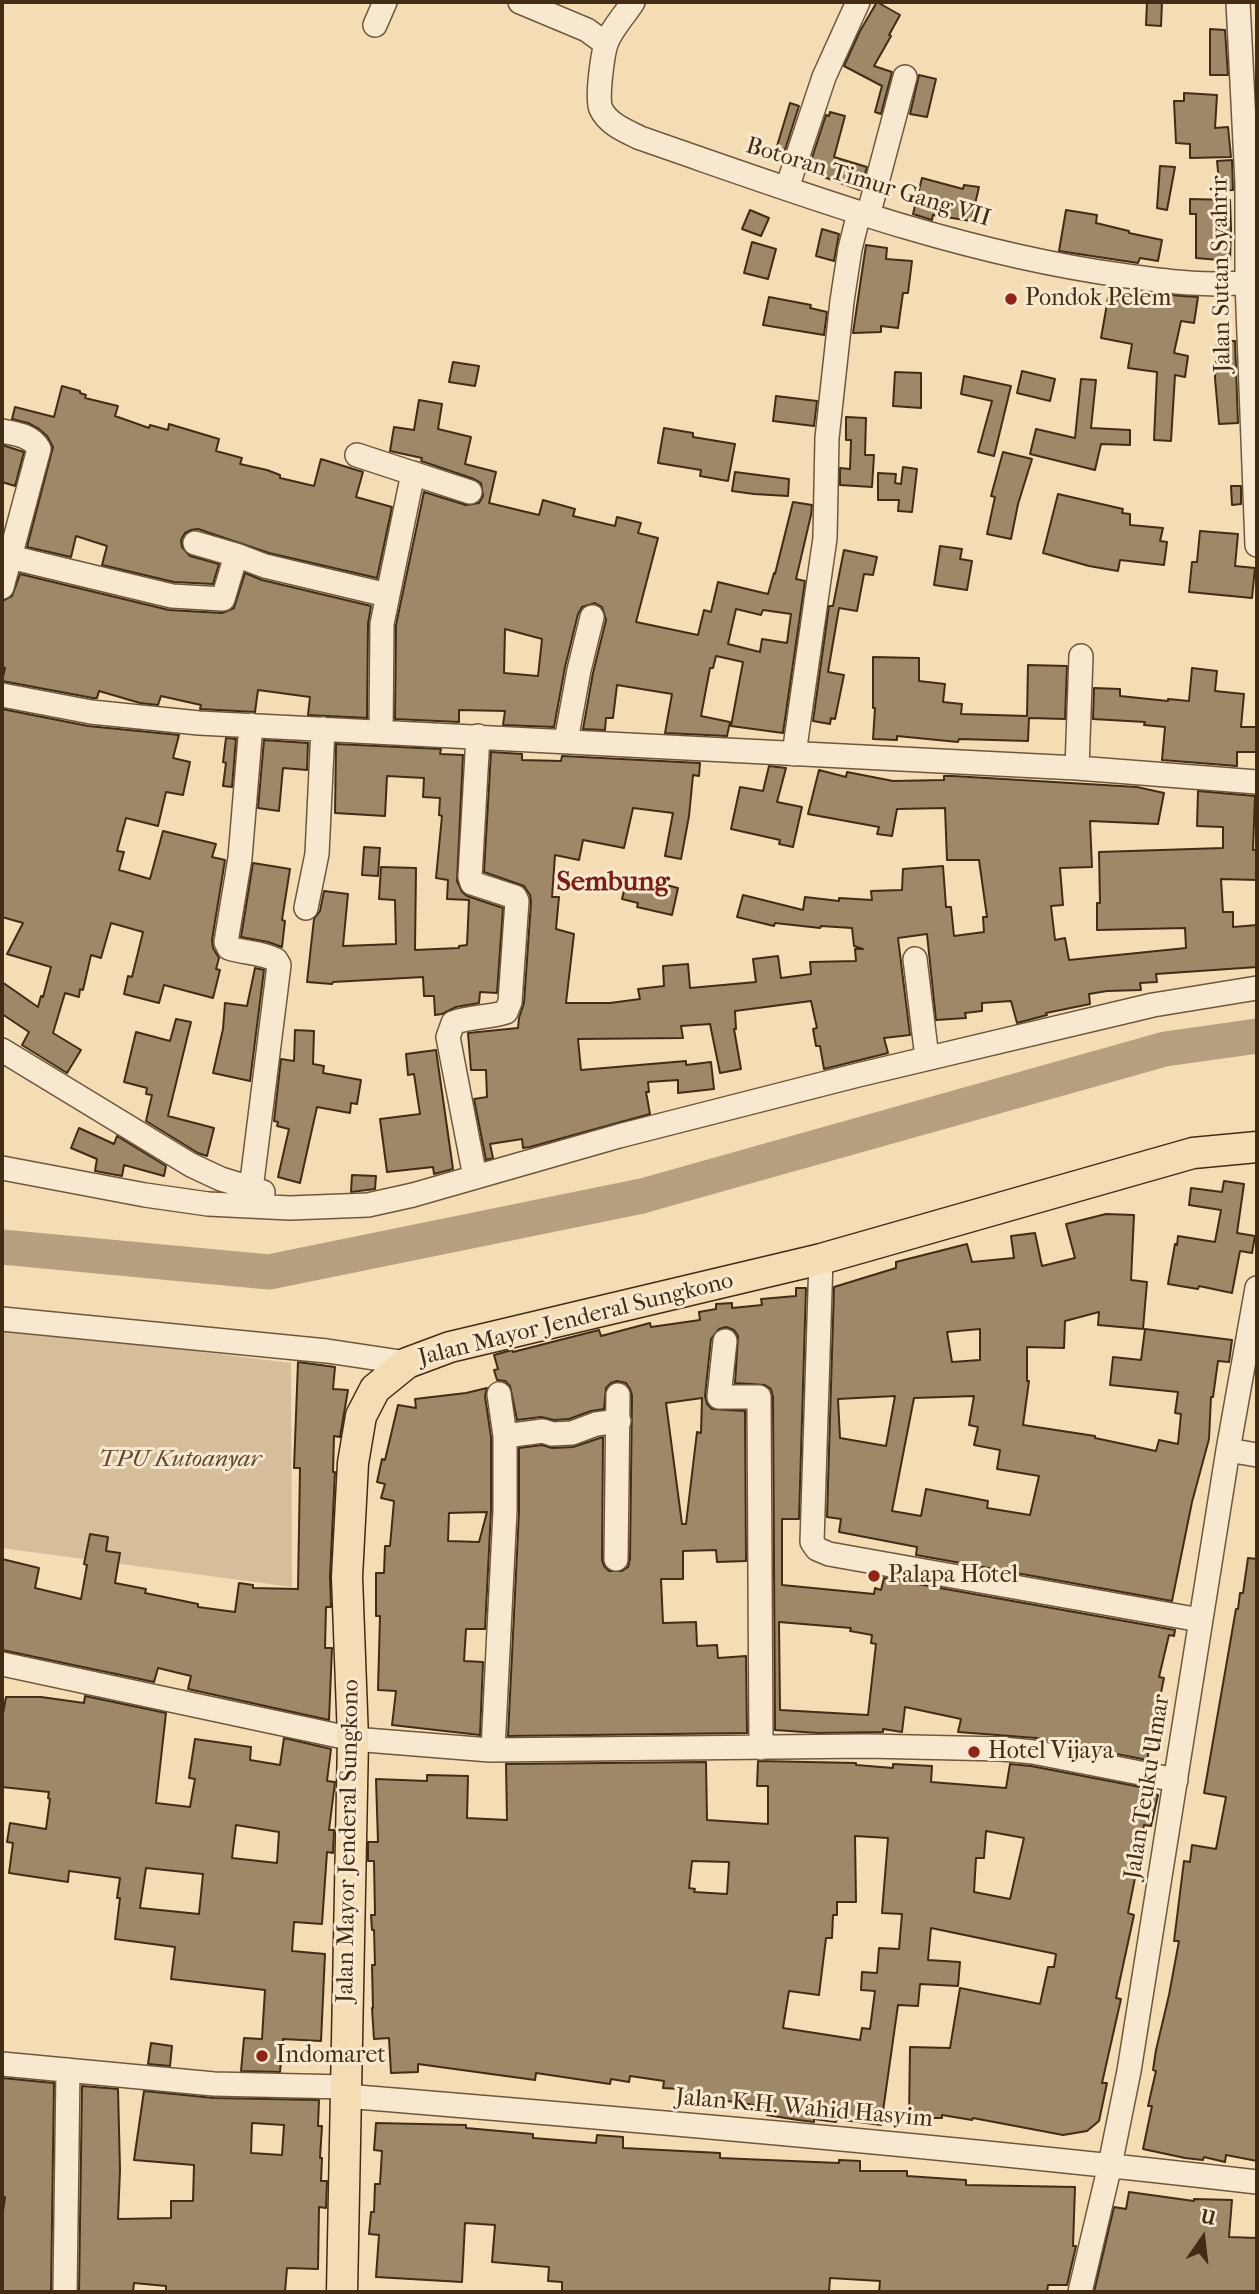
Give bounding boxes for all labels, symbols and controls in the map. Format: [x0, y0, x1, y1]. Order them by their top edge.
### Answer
street label: Botoran Timur Gang VII [742, 132, 994, 234]
street label: Jalan Sutan Syahrir [1206, 175, 1238, 373]
place label: Pondok Pelem [1025, 285, 1171, 313]
marker: Pondok Pelem [1003, 291, 1019, 307]
district label: Sembung [557, 866, 669, 900]
street label: Jalan Mayor Jenderal Sungkono [416, 1267, 736, 1373]
park label: TPU Kutoanyar [99, 1446, 261, 1474]
place label: Palapa Hotel [888, 1562, 1018, 1590]
marker: Palapa Hotel [866, 1568, 882, 1584]
street label: Jalan Mayor Jenderal Sungkono [332, 1679, 366, 2003]
street label: Jalan Teuku Umar [1119, 1692, 1177, 1882]
place label: Hotel Vijaya [988, 1738, 1114, 1766]
marker: Hotel Vijaya [966, 1744, 982, 1760]
place label: Indomaret [276, 2042, 386, 2070]
marker: Indomaret [254, 2048, 270, 2064]
street label: Jalan K.H. Wahid Hasyim [674, 2083, 934, 2135]
north arrow [1168, 2203, 1238, 2273]
text: U [1198, 2205, 1218, 2230]

